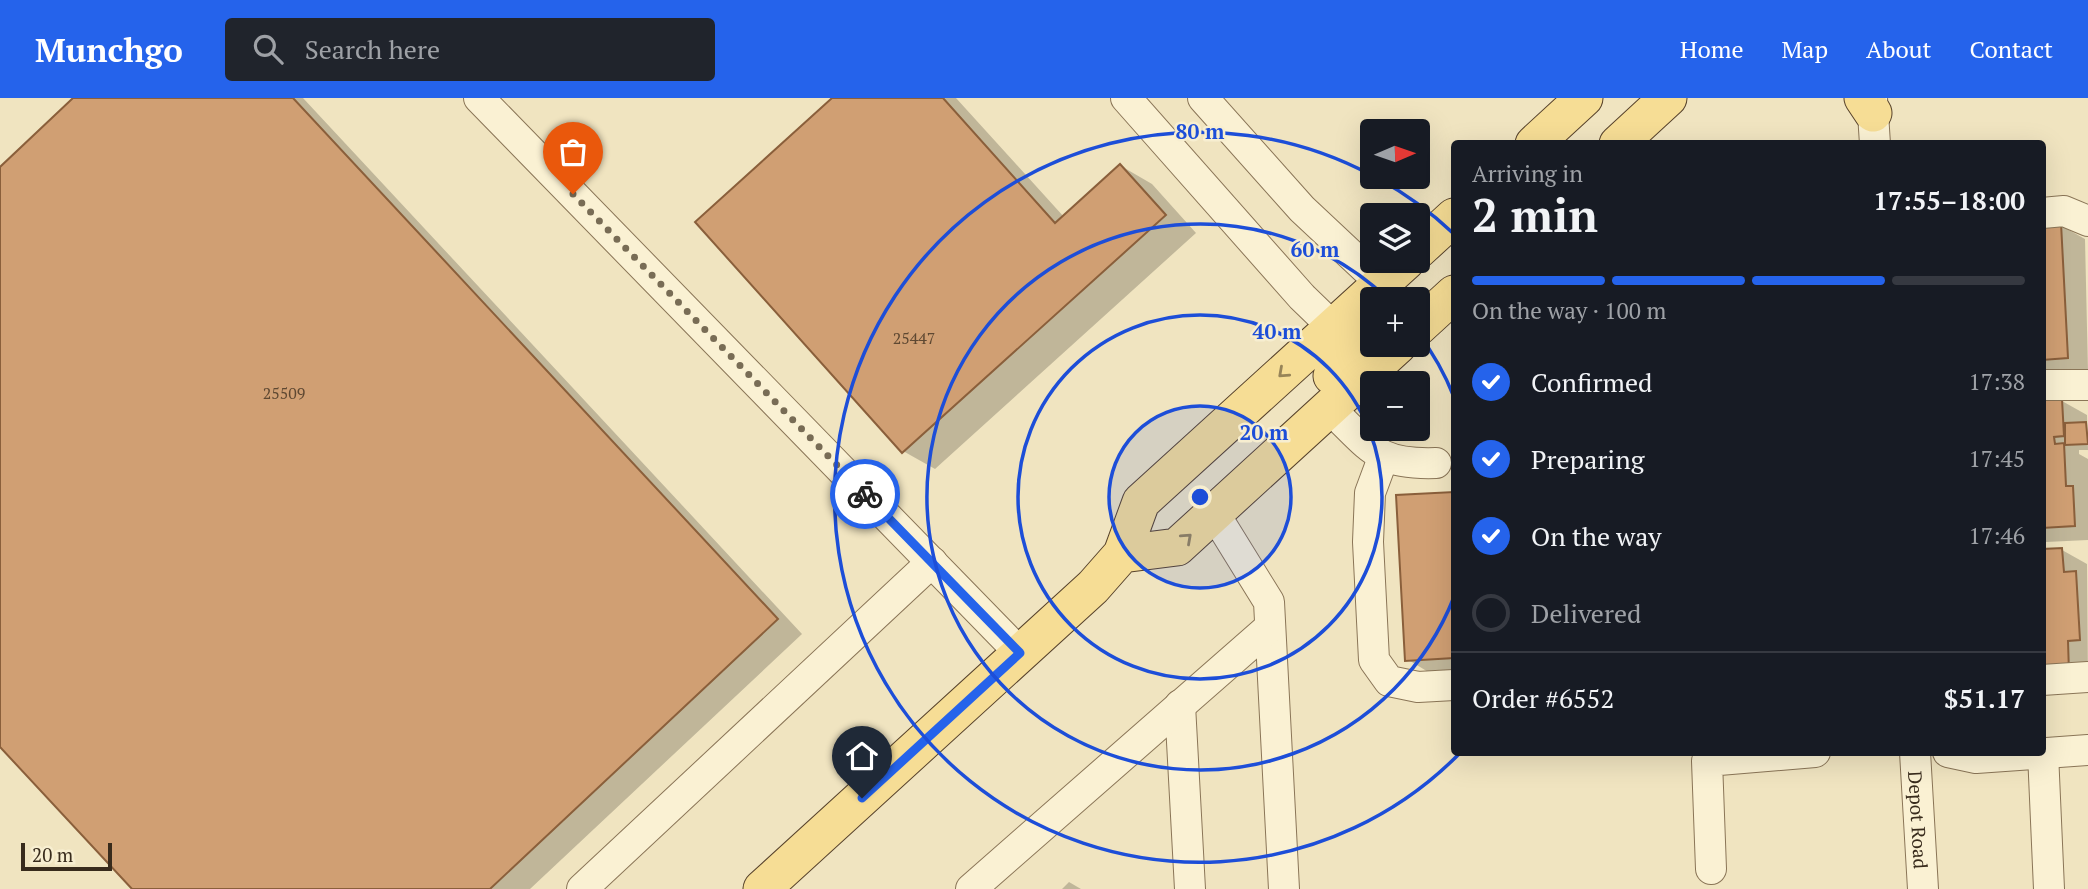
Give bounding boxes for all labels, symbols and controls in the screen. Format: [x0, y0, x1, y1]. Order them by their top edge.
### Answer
search box [225, 18, 715, 81]
text: Munchgo [35, 28, 183, 71]
icon: search [249, 30, 287, 68]
text: Search here [305, 32, 440, 66]
text: Home [1680, 33, 1744, 65]
text: Map [1782, 33, 1828, 65]
text: About [1866, 33, 1932, 65]
text: Contact [1970, 33, 2053, 65]
text: 80 m [1176, 117, 1225, 145]
north arrow [1360, 119, 1430, 189]
map controls [1360, 119, 1430, 441]
pin [543, 122, 603, 194]
icon: bag [554, 133, 592, 171]
text: Arriving in [1472, 158, 1583, 189]
text: 17:55–18:00 [1873, 183, 2025, 217]
text: 2 min [1472, 184, 1598, 245]
button: layers [1360, 203, 1430, 273]
text: 60 m [1291, 235, 1340, 263]
button: + [1360, 287, 1430, 357]
text: On the way · 100 m [1472, 295, 1666, 326]
text: 40 m [1253, 317, 1302, 345]
house number: 25447 [893, 327, 935, 349]
icon: check [1472, 363, 1510, 401]
one-way arrow [1278, 365, 1291, 377]
text: Confirmed [1531, 365, 1652, 399]
text: 17:38 [1968, 366, 2025, 397]
button: − [1360, 371, 1430, 441]
house number: 25509 [263, 382, 305, 404]
text: 20 m [1240, 418, 1289, 446]
icon: check [1472, 440, 1510, 478]
text: Preparing [1531, 442, 1644, 476]
text: 17:45 [1968, 443, 2025, 474]
courier [830, 459, 900, 529]
icon: bike [846, 475, 884, 513]
centre of rings [1188, 485, 1212, 509]
icon: check [1472, 517, 1510, 555]
text: On the way [1531, 519, 1662, 553]
text: 17:46 [1968, 520, 2025, 551]
one-way arrow [1179, 534, 1192, 546]
text: Delivered [1531, 596, 1641, 630]
text: Order #6552 [1472, 681, 1614, 715]
text: $51.17 [1944, 681, 2025, 715]
pin [832, 726, 892, 798]
icon: home [843, 737, 881, 775]
street label: Depot Road [1904, 770, 1934, 870]
scale bar [21, 840, 112, 872]
text: 20 m [32, 842, 73, 867]

